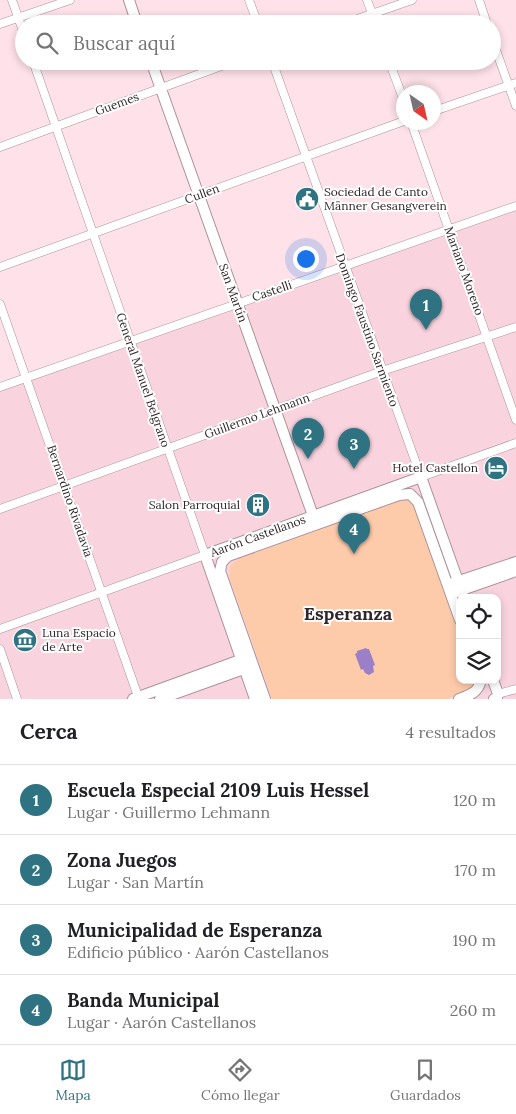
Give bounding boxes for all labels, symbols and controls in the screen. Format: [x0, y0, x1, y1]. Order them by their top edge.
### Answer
search box [15, 15, 501, 70]
icon: search [33, 29, 61, 57]
text: Buscar aquí [73, 31, 175, 55]
north arrow [396, 85, 441, 130]
street label: Guemes [93, 89, 141, 118]
street label: Cullen [182, 180, 221, 207]
place label: Sociedad de Canto Männer Gesangverein [324, 184, 447, 213]
public building icon: Sociedad de Canto Männer Gesangverein [294, 186, 320, 212]
street label: Mariano Moreno [441, 224, 487, 317]
your location [293, 246, 319, 272]
street label: Domingo Faustino Sarmiento [333, 251, 402, 409]
street label: San Martín [216, 261, 251, 324]
street label: Castelli [250, 277, 294, 304]
pin: 1 [410, 289, 442, 330]
street label: General Manuel Belgrano [113, 311, 174, 449]
street label: Guillermo Lehmann [202, 390, 312, 442]
pin: 2 [292, 418, 324, 459]
pin: 3 [338, 428, 370, 469]
street label: Bernardino Rivadavia [44, 443, 97, 559]
hotel icon: Hotel Castellon [483, 455, 509, 481]
place label: Hotel Castellon [392, 460, 478, 475]
building icon: Salon Parroquial [245, 492, 271, 518]
place label: Salon Parroquial [149, 497, 240, 512]
street label: Aarón Castellanos [207, 511, 308, 560]
pin: 4 [338, 513, 370, 554]
map controls [456, 594, 501, 684]
button: locate [456, 594, 501, 639]
district label: Esperanza [304, 602, 393, 625]
place label: Luna Espacio de Arte [42, 625, 116, 654]
museum icon: Luna Espacio de Arte [12, 627, 38, 653]
button: layers [456, 639, 501, 684]
text: Cerca [20, 718, 78, 745]
text: 4 resultados [406, 722, 496, 742]
text: Escuela Especial 2109 Luis Hessel [67, 778, 369, 802]
text: 1 [33, 790, 39, 810]
text: 120 m [453, 790, 496, 810]
text: Lugar · Guillermo Lehmann [67, 802, 270, 822]
text: Zona Juegos [67, 848, 177, 872]
text: 2 [32, 860, 40, 880]
text: 170 m [454, 860, 496, 880]
text: Lugar · San Martín [67, 872, 204, 892]
text: Municipalidad de Esperanza [67, 918, 322, 942]
text: 3 [32, 930, 40, 950]
text: 190 m [452, 930, 496, 950]
text: Edificio público · Aarón Castellanos [67, 942, 329, 962]
text: Banda Municipal [67, 988, 219, 1012]
text: 4 [32, 1000, 40, 1020]
text: 260 m [450, 1000, 496, 1020]
text: Lugar · Aarón Castellanos [67, 1012, 256, 1032]
tab: Mapa [55, 1056, 91, 1104]
tab: Cómo llegar [201, 1056, 280, 1104]
tab: Guardados [390, 1056, 461, 1104]

